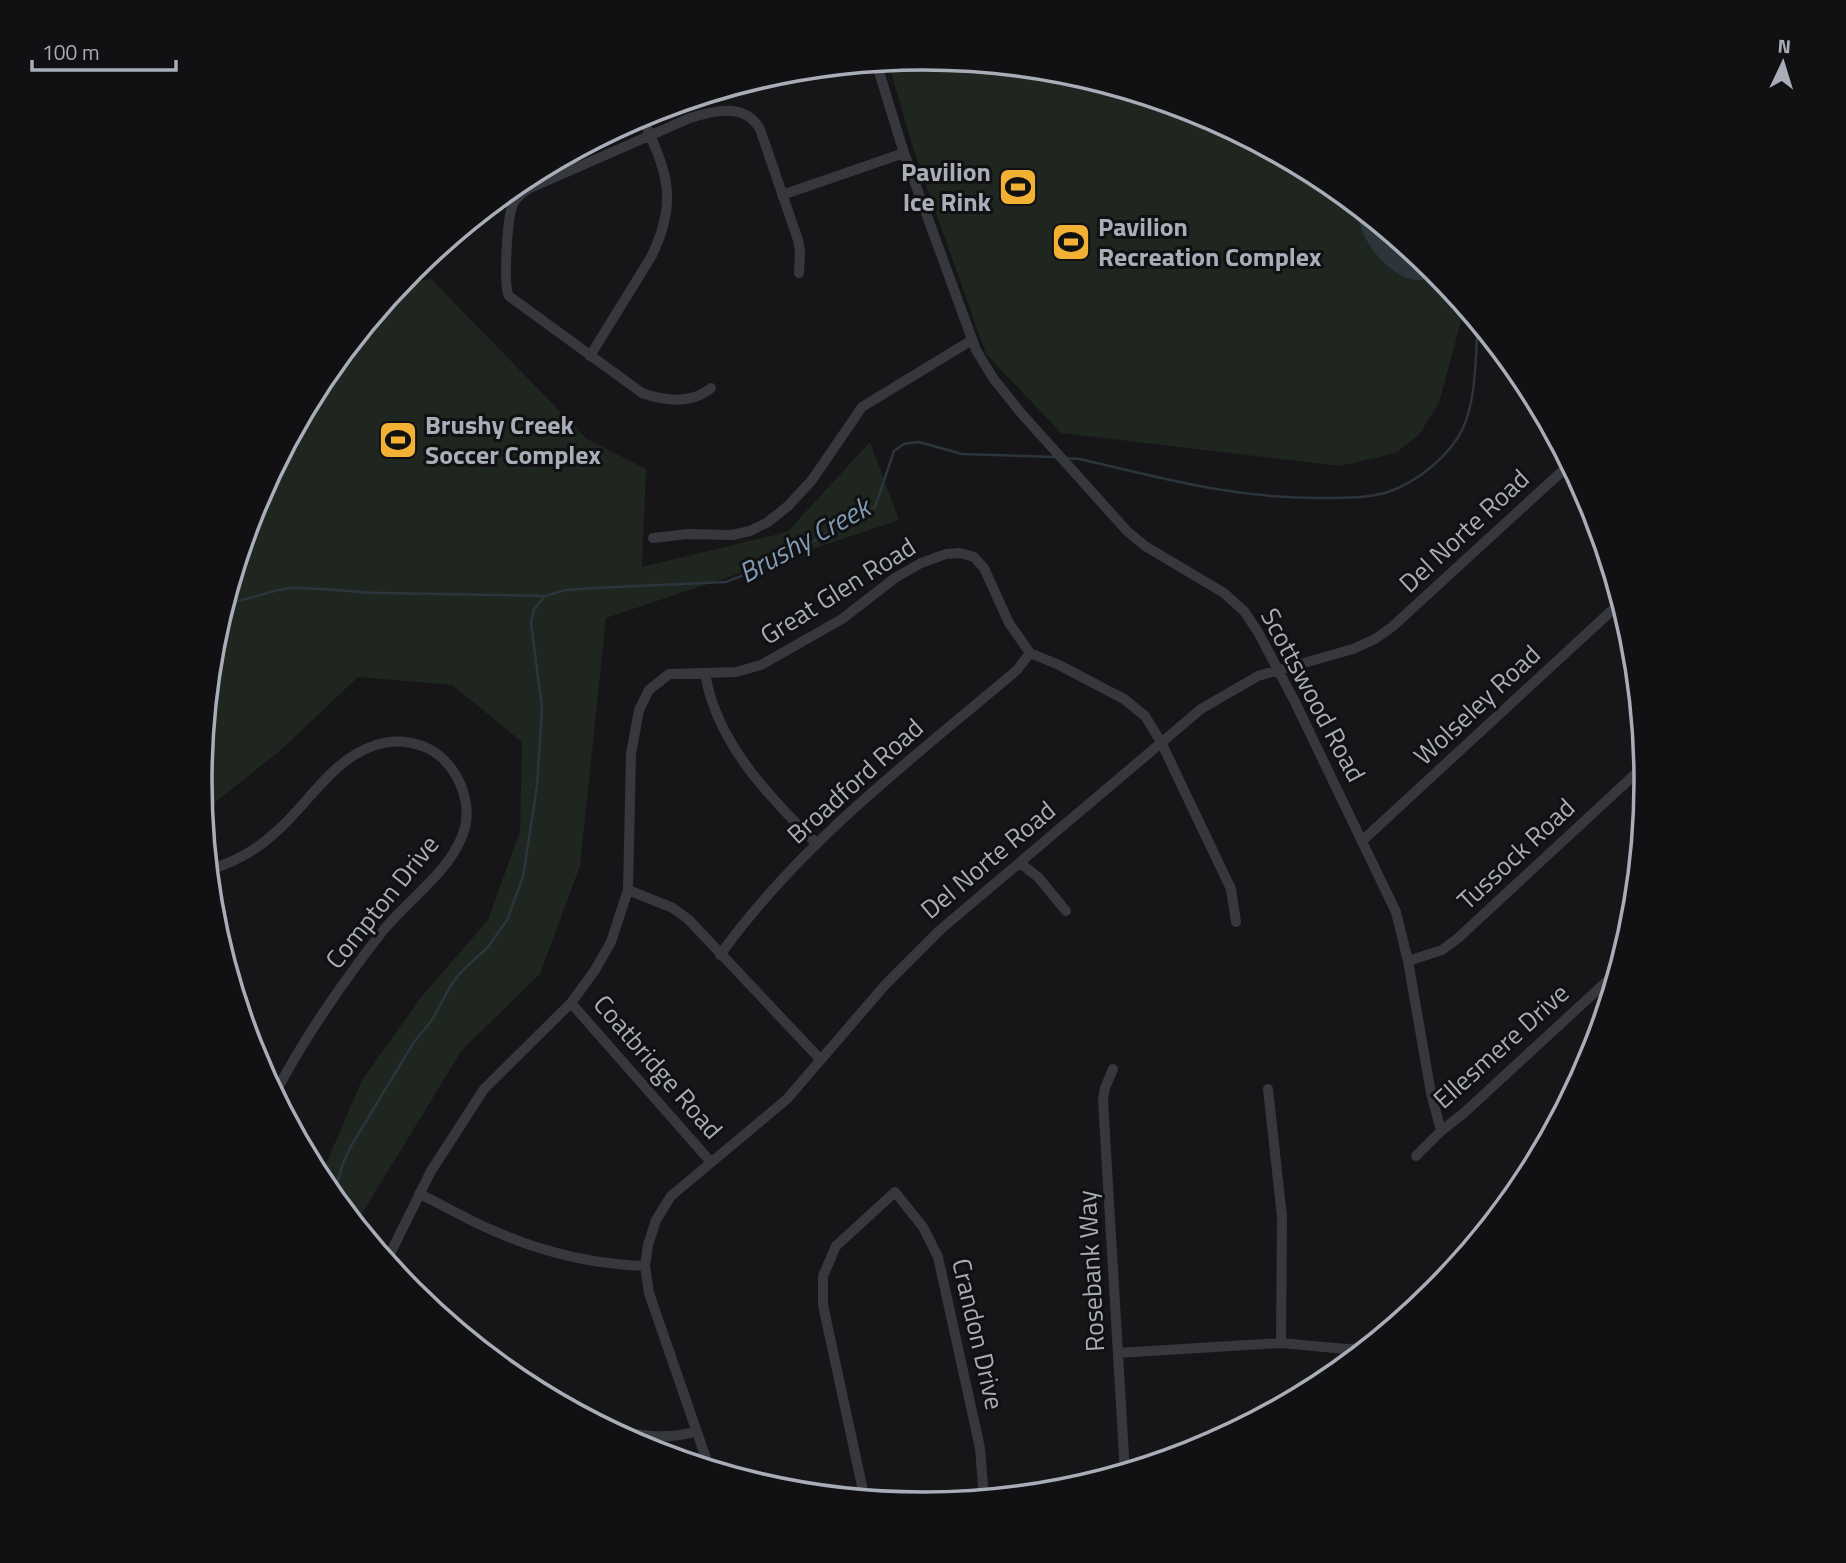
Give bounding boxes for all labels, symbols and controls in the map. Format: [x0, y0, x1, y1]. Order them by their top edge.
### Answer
scale bar [32, 28, 175, 72]
north arrow [1748, 28, 1818, 98]
text: N [1777, 31, 1792, 60]
text: 100 m [42, 36, 99, 68]
place label: Pavilion Ice Rink [901, 152, 992, 221]
sports icon: Pavilion Ice Rink [997, 166, 1039, 208]
place label: Pavilion Recreation Complex [1098, 207, 1321, 276]
sports icon: Pavilion Recreation Complex [1050, 221, 1092, 263]
place label: Brushy Creek Soccer Complex [425, 405, 601, 474]
sports icon: Brushy Creek Soccer Complex [377, 419, 419, 461]
street label: Del Norte Road [1390, 460, 1538, 602]
water label: Brushy Creek [730, 484, 880, 593]
street label: Great Glen Road [752, 527, 923, 654]
street label: Scottswood Road [1251, 601, 1376, 789]
street label: Wolseley Road [1405, 635, 1549, 774]
street label: Broadford Road [778, 709, 932, 853]
street label: Tussock Road [1448, 789, 1583, 919]
street label: Del Norte Road [912, 791, 1064, 928]
street label: Compton Drive [315, 826, 448, 977]
street label: Ellesmere Drive [1424, 974, 1577, 1117]
street label: Coatbridge Road [584, 986, 732, 1148]
street label: Rosebank Way [1067, 1189, 1114, 1353]
street label: Crandon Drive [942, 1254, 1015, 1413]

